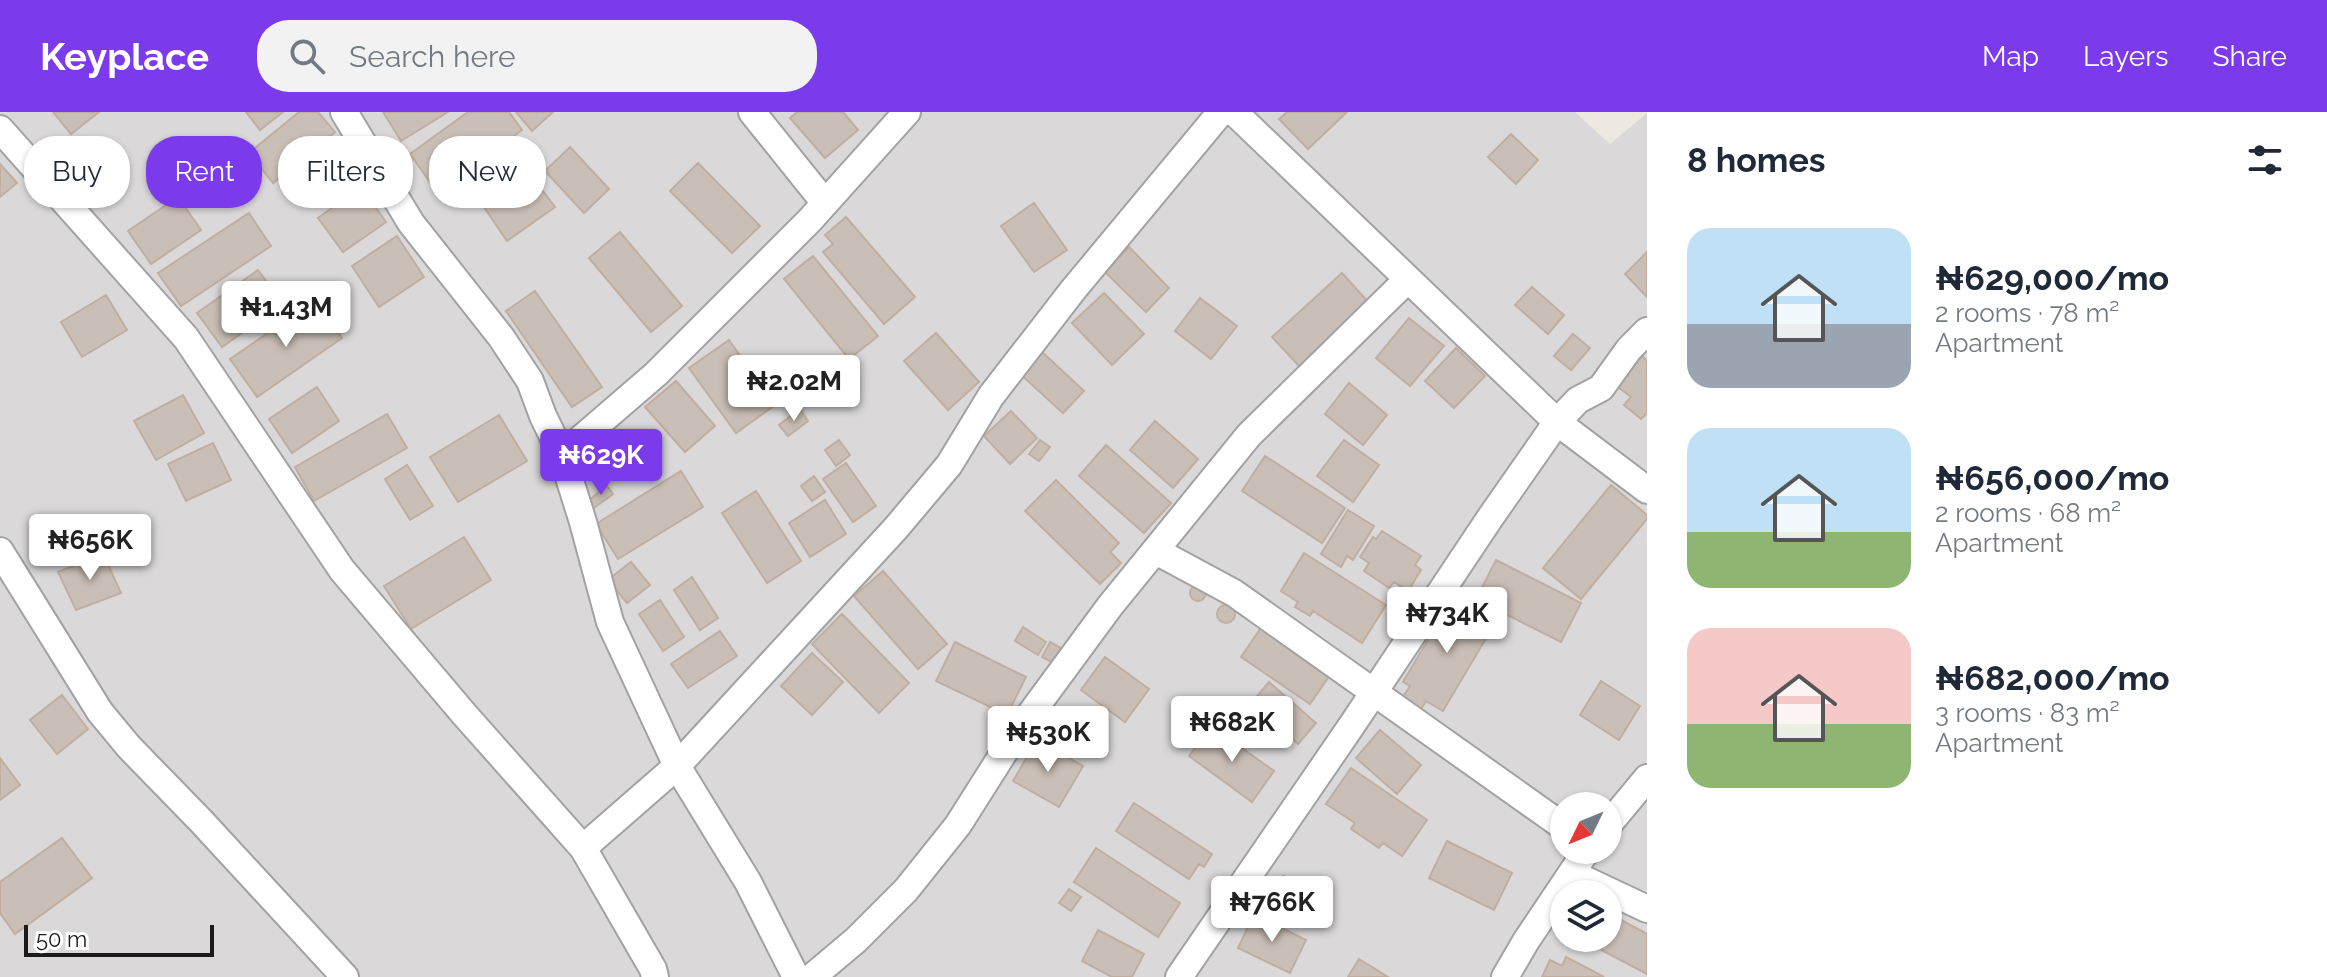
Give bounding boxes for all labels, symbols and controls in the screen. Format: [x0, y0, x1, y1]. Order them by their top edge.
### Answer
search box [257, 20, 817, 92]
text: Keyplace [40, 34, 209, 79]
icon: search [285, 34, 329, 78]
text: Search here [349, 39, 516, 74]
text: Map [1982, 40, 2039, 73]
text: Layers [2083, 40, 2169, 73]
text: Share [2213, 40, 2287, 73]
chip: Buy [24, 136, 130, 208]
chip: Rent [146, 136, 262, 208]
chip: Filters [278, 136, 413, 208]
chip: New [429, 136, 546, 208]
icon: filters [2243, 138, 2287, 182]
text: 8 homes [1687, 140, 1826, 180]
text: ₦629,000/mo [1935, 258, 2169, 298]
icon: home [1751, 260, 1847, 356]
pin: ₦1.43M [221, 281, 351, 349]
text: ₦1.43M [240, 292, 332, 322]
text: 2 rooms · 78 m² [1935, 298, 2119, 328]
text: Apartment [1935, 328, 2064, 358]
pin: ₦2.02M [729, 355, 859, 423]
text: ₦2.02M [746, 366, 842, 396]
pin: ₦629K [545, 429, 657, 497]
text: ₦629K [558, 440, 644, 470]
text: ₦656,000/mo [1935, 458, 2169, 498]
icon: home [1751, 460, 1847, 556]
text: 2 rooms · 68 m² [1935, 498, 2121, 528]
pin: ₦656K [34, 514, 146, 582]
text: ₦656K [47, 525, 133, 555]
text: Apartment [1935, 528, 2064, 558]
pin: ₦734K [1391, 587, 1503, 655]
text: ₦734K [1405, 598, 1489, 628]
text: ₦682,000/mo [1935, 658, 2170, 698]
icon: home [1751, 660, 1847, 756]
pin: ₦682K [1176, 696, 1288, 764]
text: 3 rooms · 83 m² [1935, 698, 2120, 728]
pin: ₦530K [992, 706, 1104, 774]
text: ₦682K [1189, 707, 1275, 737]
text: ₦530K [1006, 717, 1090, 747]
text: Apartment [1935, 728, 2064, 758]
north arrow [1550, 792, 1622, 864]
map controls [1550, 792, 1622, 952]
pin: ₦766K [1216, 876, 1328, 944]
button: layers [1550, 880, 1622, 952]
text: ₦766K [1229, 887, 1315, 917]
scale bar [24, 921, 214, 957]
text: 50 m [36, 926, 87, 952]

